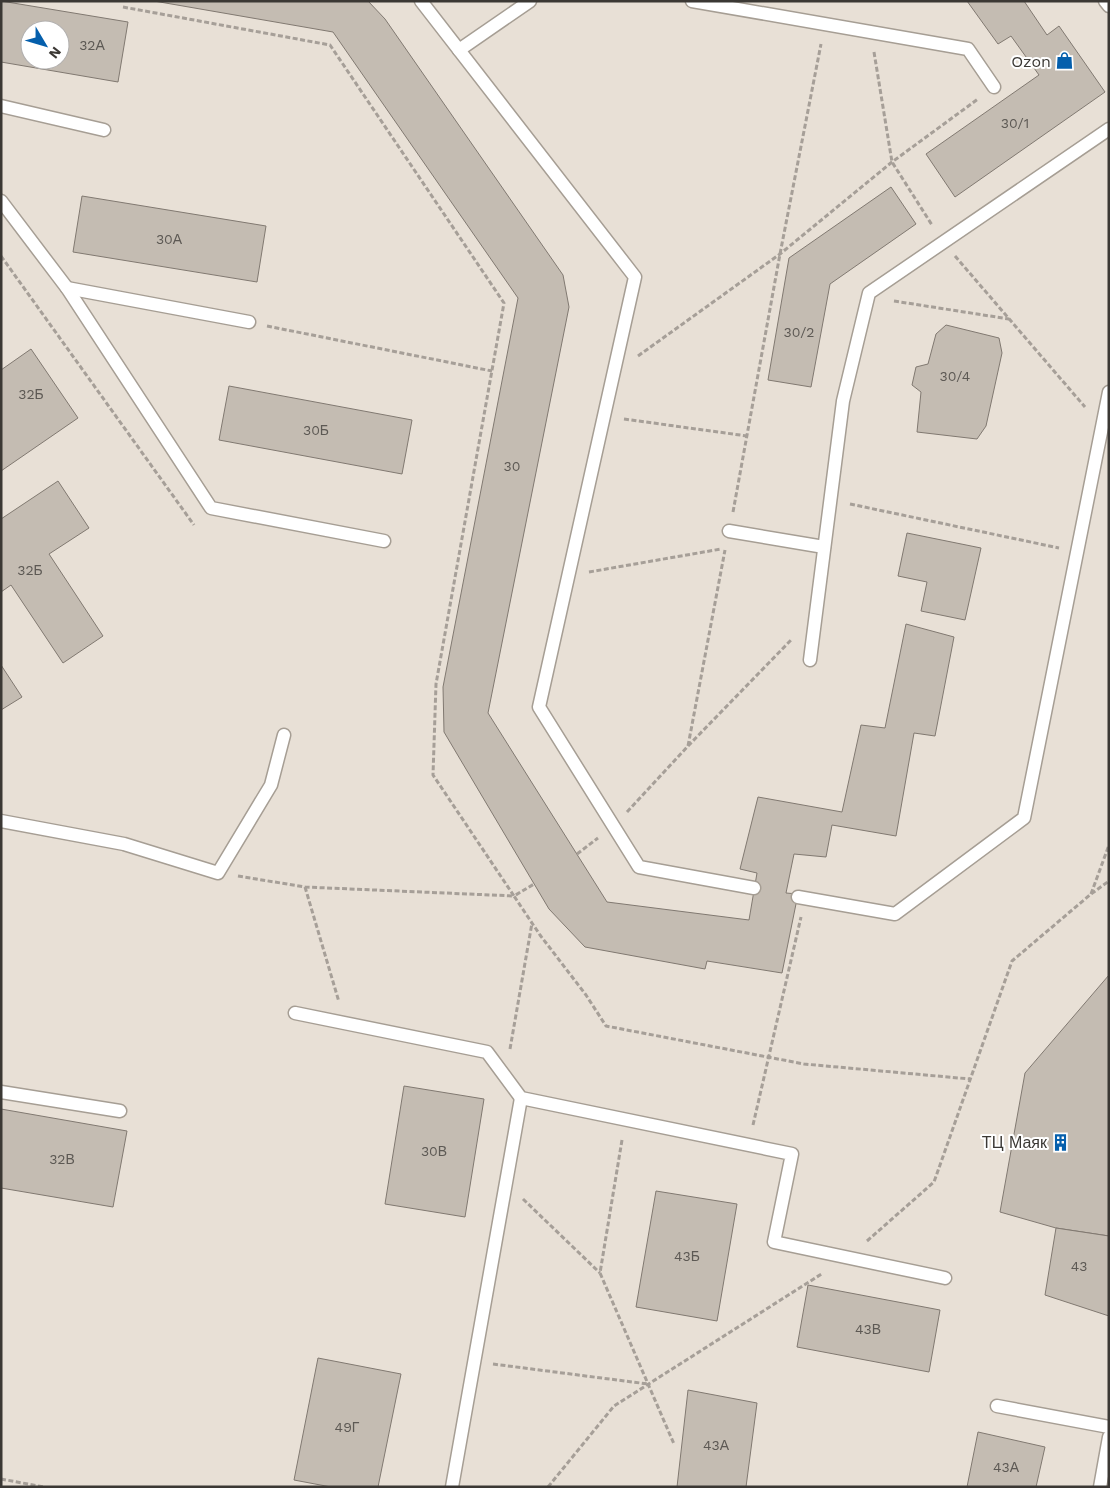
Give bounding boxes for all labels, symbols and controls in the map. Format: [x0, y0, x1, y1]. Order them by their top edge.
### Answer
north arrow [20, 20, 70, 70]
house number: 32А [79, 37, 105, 53]
text: N [46, 44, 65, 62]
shop icon: Ozon [1055, 51, 1075, 71]
place label: Ozon [1011, 52, 1051, 71]
house number: 30/1 [1001, 115, 1029, 131]
house number: 30А [156, 231, 183, 247]
house number: 30/2 [784, 324, 814, 340]
house number: 30/4 [940, 368, 970, 384]
house number: 32Б [18, 386, 44, 402]
house number: 30Б [303, 422, 329, 438]
house number: 30 [504, 458, 520, 474]
house number: 32Б [17, 562, 43, 578]
building icon: ТЦ Маяк [1051, 1132, 1071, 1152]
place label: ТЦ Маяк [982, 1133, 1048, 1152]
house number: 30В [421, 1143, 447, 1159]
house number: 32В [49, 1151, 75, 1167]
house number: 43Б [674, 1248, 700, 1264]
house number: 43 [1071, 1258, 1087, 1274]
house number: 43В [855, 1321, 881, 1337]
house number: 49Г [335, 1419, 360, 1435]
house number: 43А [703, 1437, 730, 1453]
house number: 43А [993, 1459, 1020, 1475]

